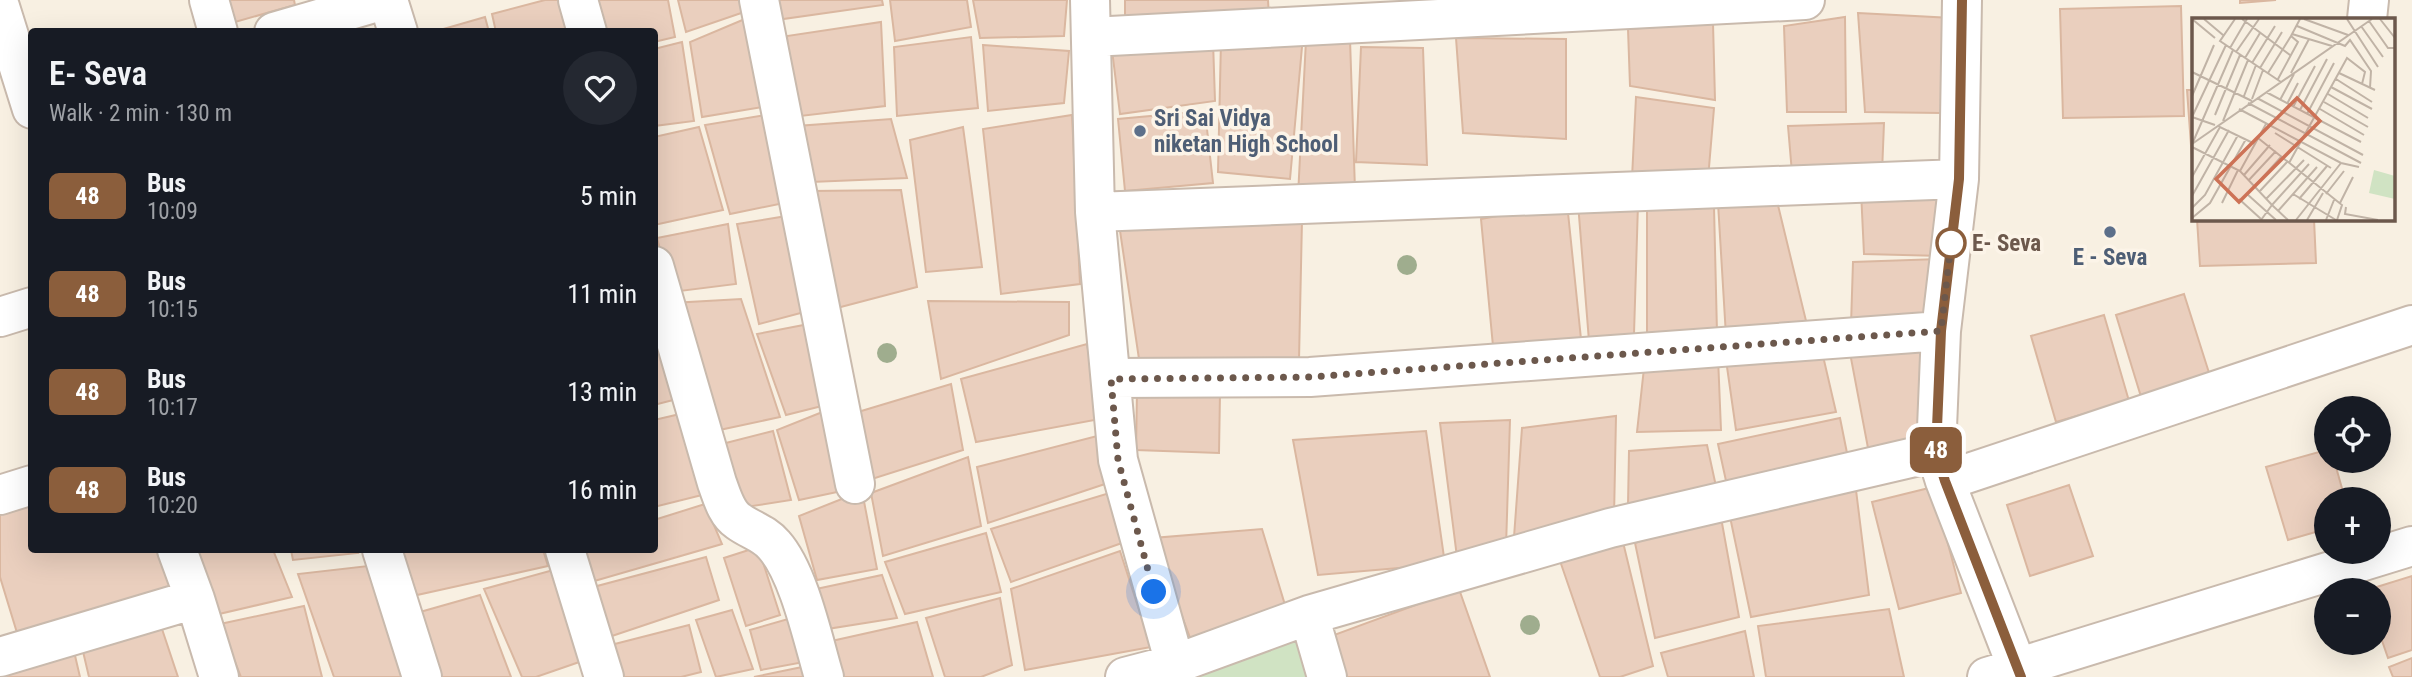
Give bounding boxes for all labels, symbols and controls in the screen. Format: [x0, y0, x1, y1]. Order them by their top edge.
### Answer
inset map [2192, 18, 2394, 220]
button: heart [563, 51, 637, 125]
text: E- Seva [49, 54, 147, 93]
text: Walk · 2 min · 130 m [49, 100, 232, 127]
place label: Sri Sai Vidya niketan High School [1154, 105, 1339, 158]
marker: Sri Sai Vidya niketan High School [1132, 123, 1148, 139]
text: Bus [147, 168, 186, 198]
text: 5 min [580, 181, 637, 211]
text: 48 [75, 182, 100, 210]
text: 10:09 [147, 198, 198, 225]
marker: E - Seva [2102, 224, 2118, 240]
marker: E- Seva [1936, 228, 1966, 258]
place label: E- Seva [1972, 230, 2041, 257]
place label: E - Seva [2073, 244, 2147, 271]
text: Bus [147, 266, 186, 296]
text: 11 min [567, 279, 637, 309]
text: 48 [75, 280, 100, 308]
text: 10:15 [147, 296, 198, 323]
text: Bus [147, 364, 186, 394]
text: 13 min [567, 377, 637, 407]
text: 48 [75, 378, 100, 406]
text: 10:17 [147, 394, 198, 421]
map controls [2314, 396, 2391, 655]
button: locate [2314, 396, 2391, 473]
line badge: 48 [1904, 427, 1968, 473]
text: 48 [1924, 436, 1948, 464]
text: Bus [147, 462, 186, 492]
text: 16 min [567, 475, 637, 505]
text: 48 [75, 476, 100, 504]
button: + [2314, 487, 2391, 564]
text: 10:20 [147, 492, 198, 519]
your location [1136, 574, 1171, 609]
button: − [2314, 578, 2391, 655]

